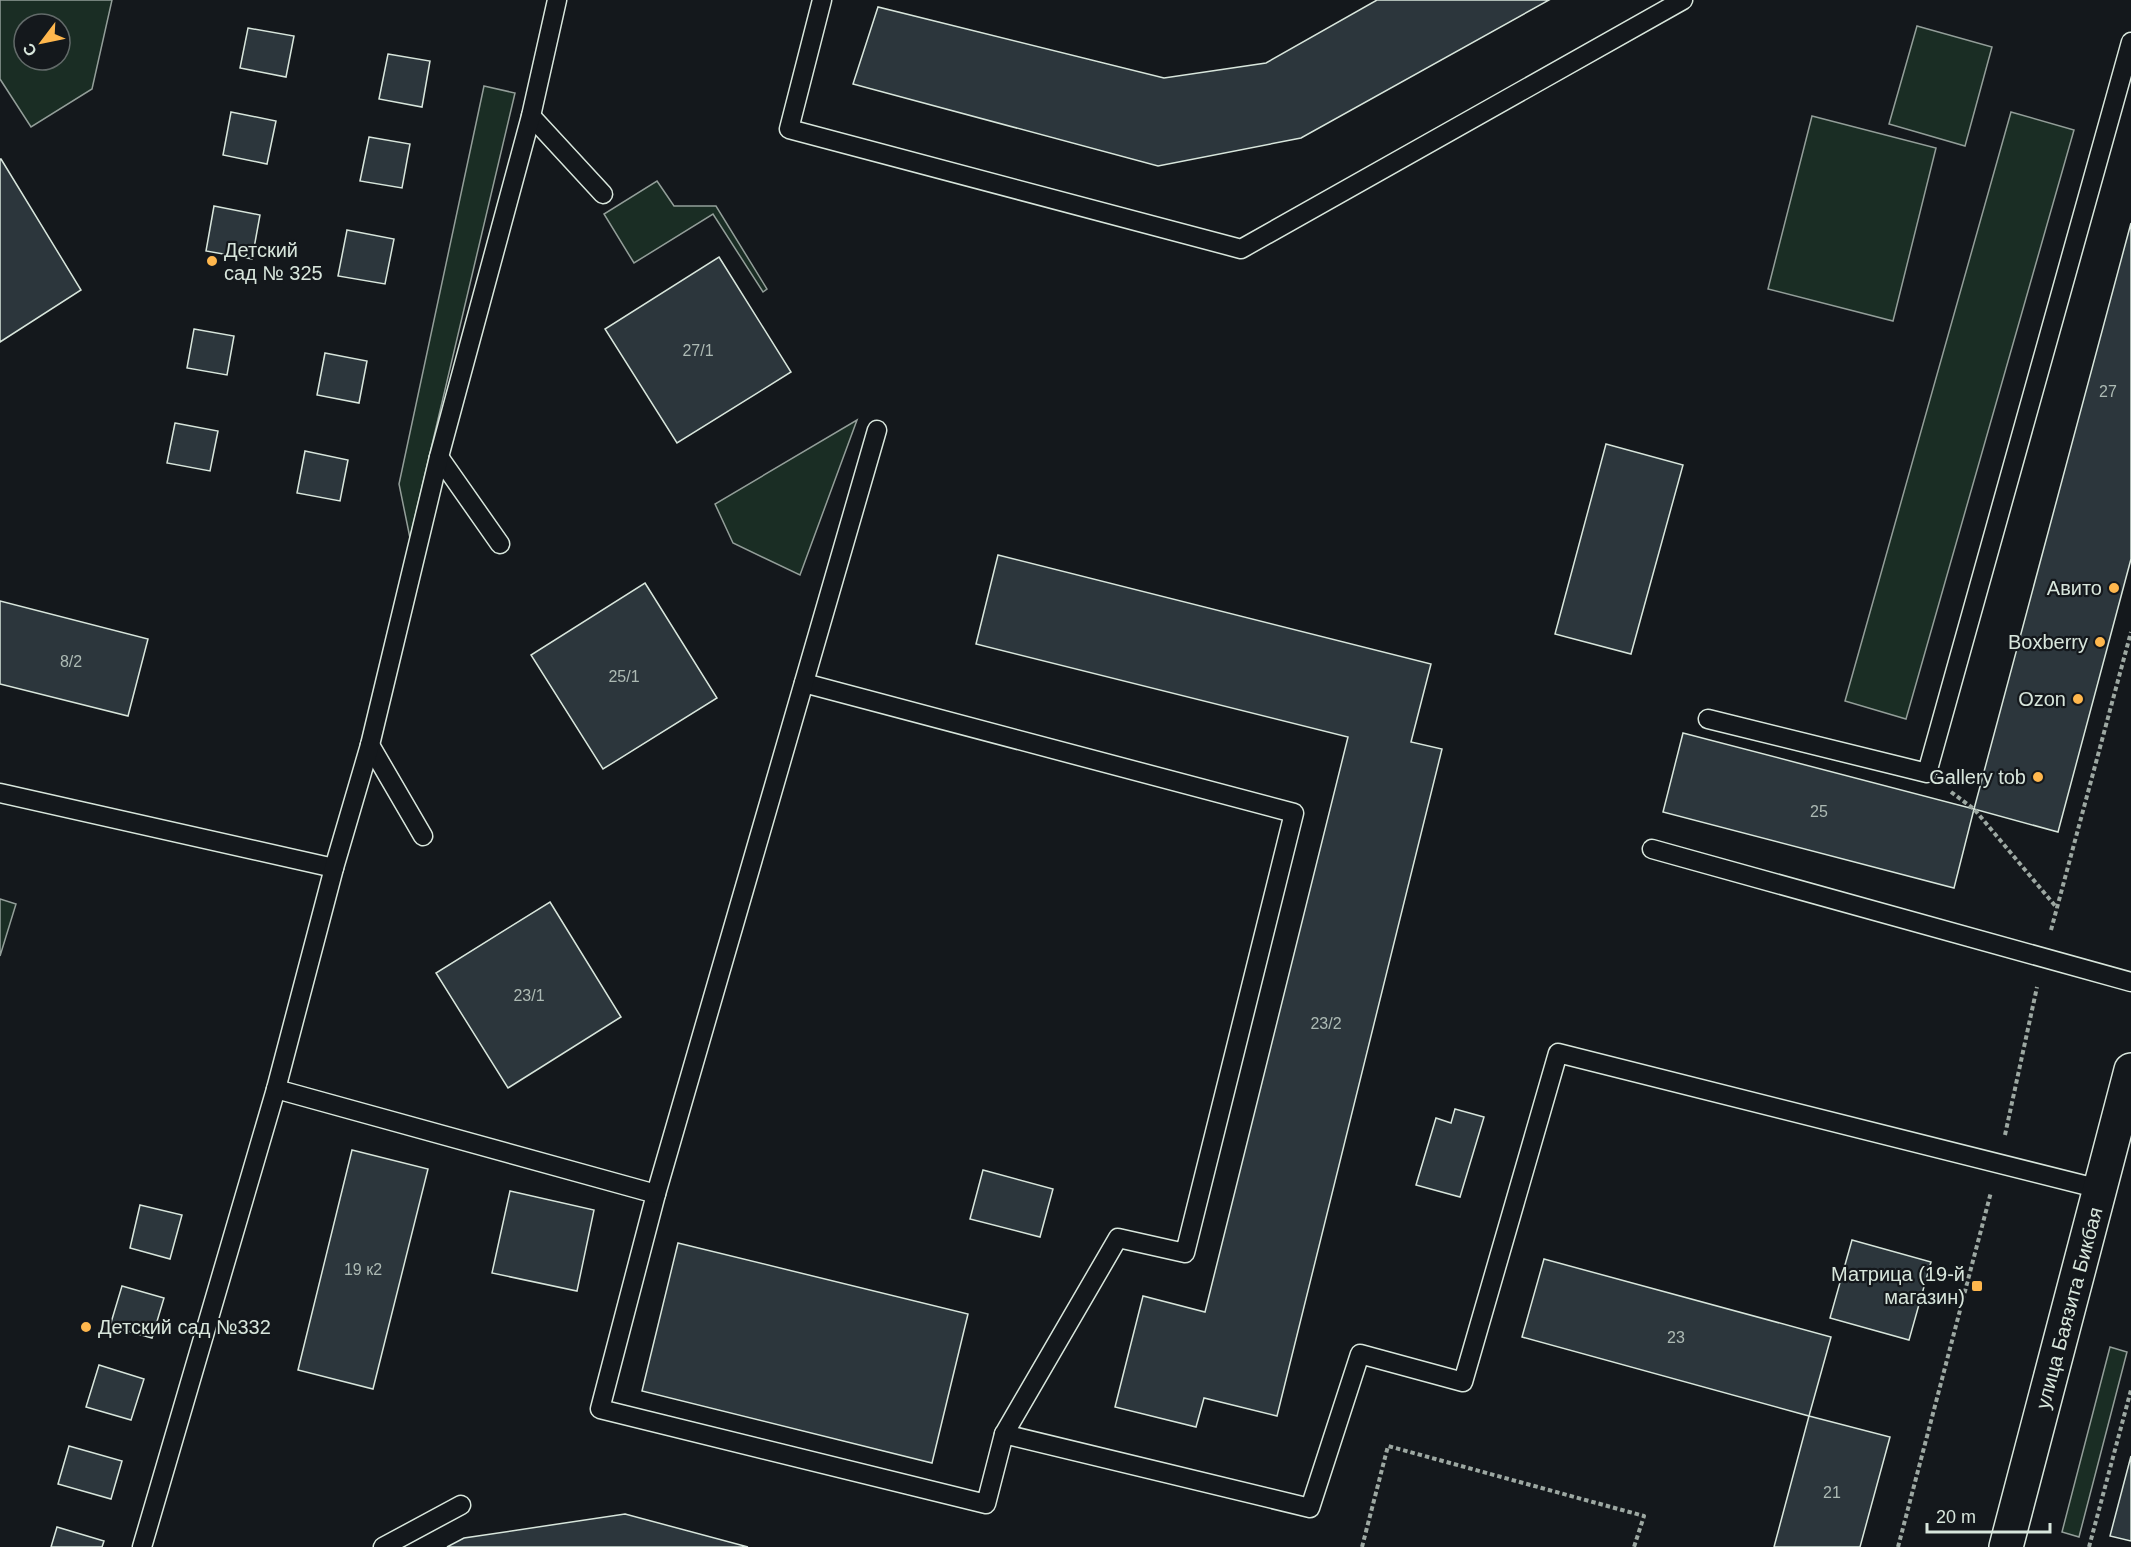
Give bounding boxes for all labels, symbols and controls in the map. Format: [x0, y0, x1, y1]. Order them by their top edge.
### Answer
north arrow [12, 12, 72, 72]
text: С [19, 40, 40, 59]
place label: Детский сад № 325 [224, 239, 323, 284]
marker: Детский сад № 325 [205, 254, 219, 268]
house number: 27/1 [682, 342, 714, 359]
house number: 27 [2099, 383, 2117, 400]
place label: Авито [2047, 577, 2102, 599]
marker: Авито [2107, 581, 2121, 595]
place label: Boxberry [2008, 631, 2088, 653]
marker: Boxberry [2093, 635, 2107, 649]
house number: 8/2 [60, 653, 82, 670]
house number: 25/1 [608, 668, 640, 685]
place label: Ozon [2018, 688, 2066, 710]
marker: Ozon [2071, 692, 2085, 706]
place label: Gallery tob [1929, 766, 2026, 788]
marker: Gallery tob [2031, 770, 2045, 784]
house number: 25 [1810, 803, 1828, 820]
house number: 23/1 [513, 987, 545, 1004]
house number: 23/2 [1310, 1015, 1342, 1032]
street label: улица Баязита Бикбая [2031, 1205, 2107, 1411]
house number: 19 к2 [344, 1261, 382, 1278]
place label: Матрица (19-й магазин) [1831, 1263, 1965, 1308]
marker: Матрица (19-й магазин) [1970, 1279, 1984, 1293]
place label: Детский сад №332 [98, 1316, 271, 1338]
marker: Детский сад №332 [79, 1320, 93, 1334]
house number: 23 [1667, 1329, 1685, 1346]
house number: 21 [1823, 1484, 1841, 1501]
scale bar [1927, 1496, 2050, 1534]
text: 20 m [1936, 1507, 1976, 1527]

